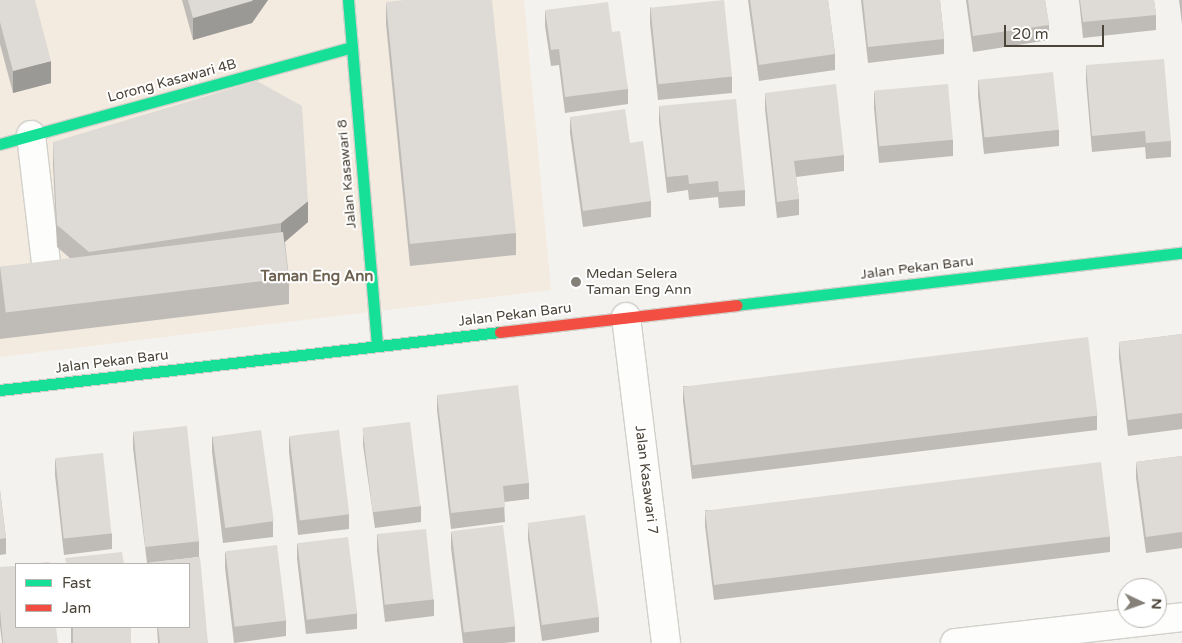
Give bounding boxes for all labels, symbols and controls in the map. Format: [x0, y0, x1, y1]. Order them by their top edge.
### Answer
scale bar [1007, 15, 1107, 47]
text: 20 m [1012, 25, 1049, 43]
street label: Lorong Kasawari 4B [106, 56, 238, 106]
street label: Jalan Kasawari 8 [334, 119, 360, 229]
street label: Jalan Pekan Baru [859, 253, 975, 283]
place label: Medan Selera Taman Eng Ann [586, 266, 691, 298]
district label: Taman Eng Ann [261, 268, 373, 286]
marker: Medan Selera Taman Eng Ann [570, 276, 582, 288]
street label: Jalan Pekan Baru [457, 300, 573, 330]
street label: Jalan Pekan Baru [54, 347, 170, 377]
street label: Jalan Kasawari 7 [631, 424, 661, 536]
legend [15, 563, 190, 628]
text: Fast [62, 574, 91, 592]
north arrow [1117, 578, 1167, 628]
text: N [1148, 598, 1165, 610]
text: Jam [62, 599, 91, 617]

